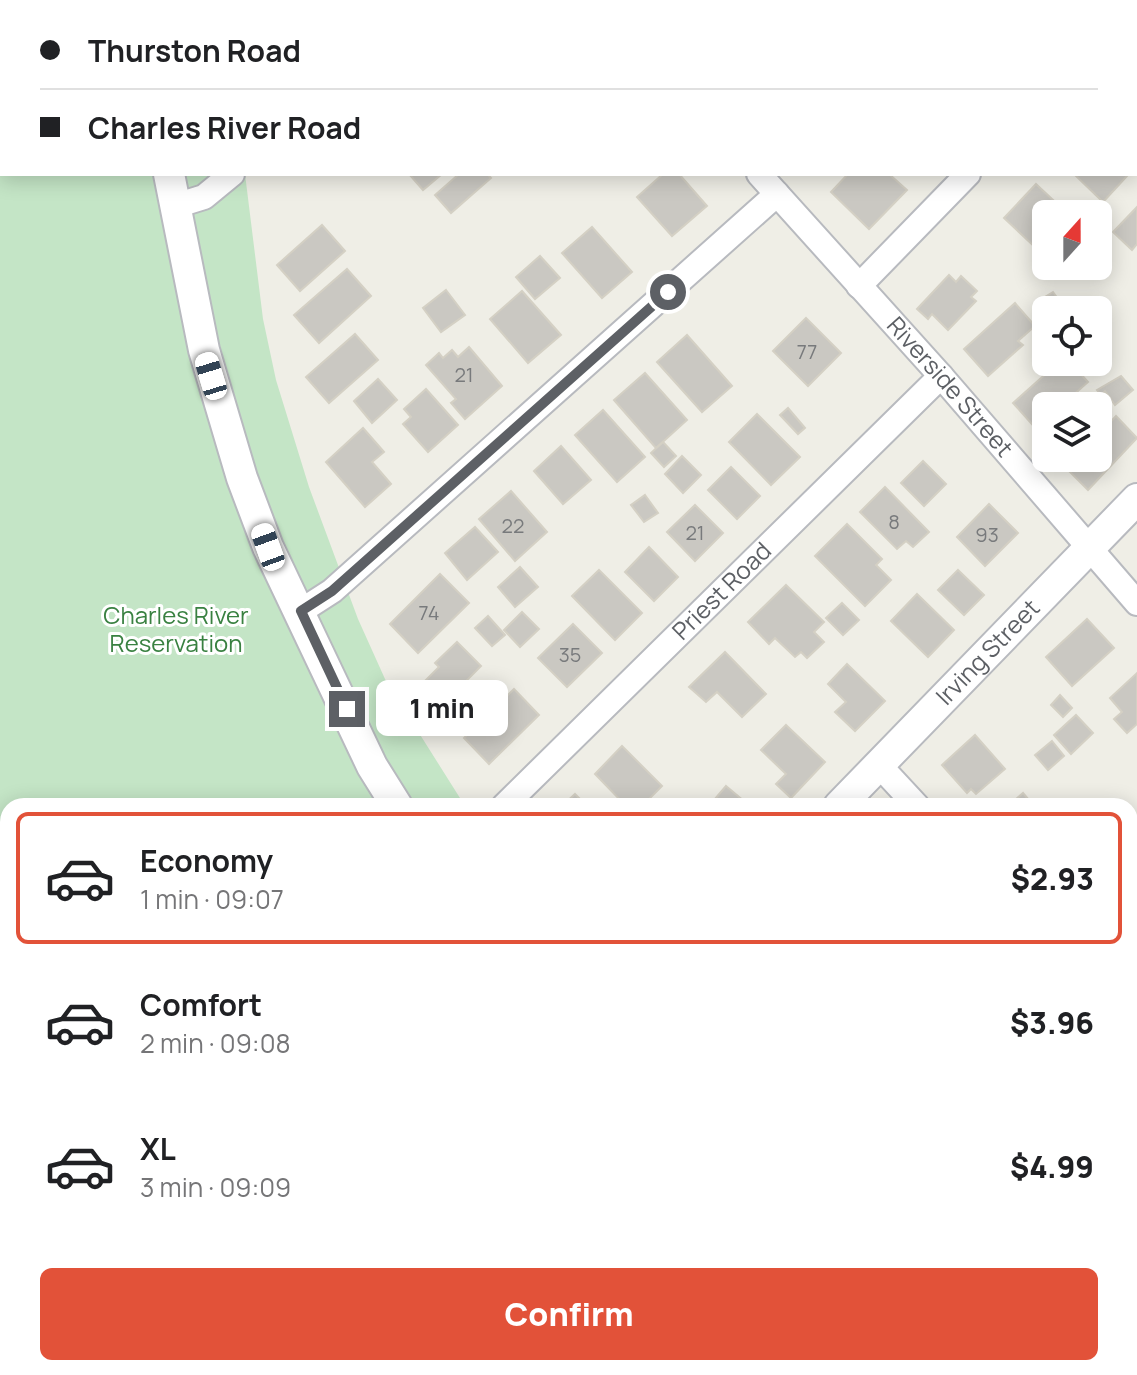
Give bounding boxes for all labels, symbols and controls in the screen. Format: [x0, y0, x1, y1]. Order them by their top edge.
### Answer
text: Thurston Road [88, 30, 301, 71]
text: Charles River Road [88, 107, 361, 148]
north arrow [1032, 200, 1112, 280]
map controls [1032, 200, 1112, 472]
route start [650, 274, 686, 310]
button: locate [1032, 296, 1112, 376]
street label: Riverside Street [880, 309, 1022, 463]
house number: 77 [797, 338, 817, 365]
car [193, 350, 229, 402]
house number: 21 [454, 361, 474, 388]
button: layers [1032, 392, 1112, 472]
house number: 8 [888, 508, 900, 535]
house number: 22 [502, 512, 524, 539]
house number: 21 [685, 519, 705, 546]
car [249, 520, 287, 574]
house number: 93 [975, 521, 999, 548]
street label: Priest Road [664, 534, 778, 647]
street label: Irving Street [928, 591, 1046, 712]
park label: Charles River Reservation [103, 598, 249, 659]
house number: 74 [418, 599, 440, 626]
house number: 35 [559, 641, 581, 668]
callout: 1 min [375, 681, 507, 737]
text: 1 min [409, 690, 475, 726]
route end [329, 691, 365, 727]
text: Economy [140, 840, 273, 881]
icon: car [44, 842, 116, 914]
text: $2.93 [1011, 858, 1094, 899]
text: 1 min · 09:07 [140, 881, 284, 917]
text: Comfort [140, 984, 262, 1025]
icon: car [44, 986, 116, 1058]
text: $3.96 [1010, 1002, 1094, 1043]
text: 2 min · 09:08 [140, 1025, 291, 1061]
text: XL [140, 1128, 176, 1169]
icon: car [44, 1130, 116, 1202]
text: $4.99 [1010, 1146, 1094, 1187]
text: 3 min · 09:09 [140, 1169, 291, 1205]
button: Confirm [40, 1268, 1098, 1360]

